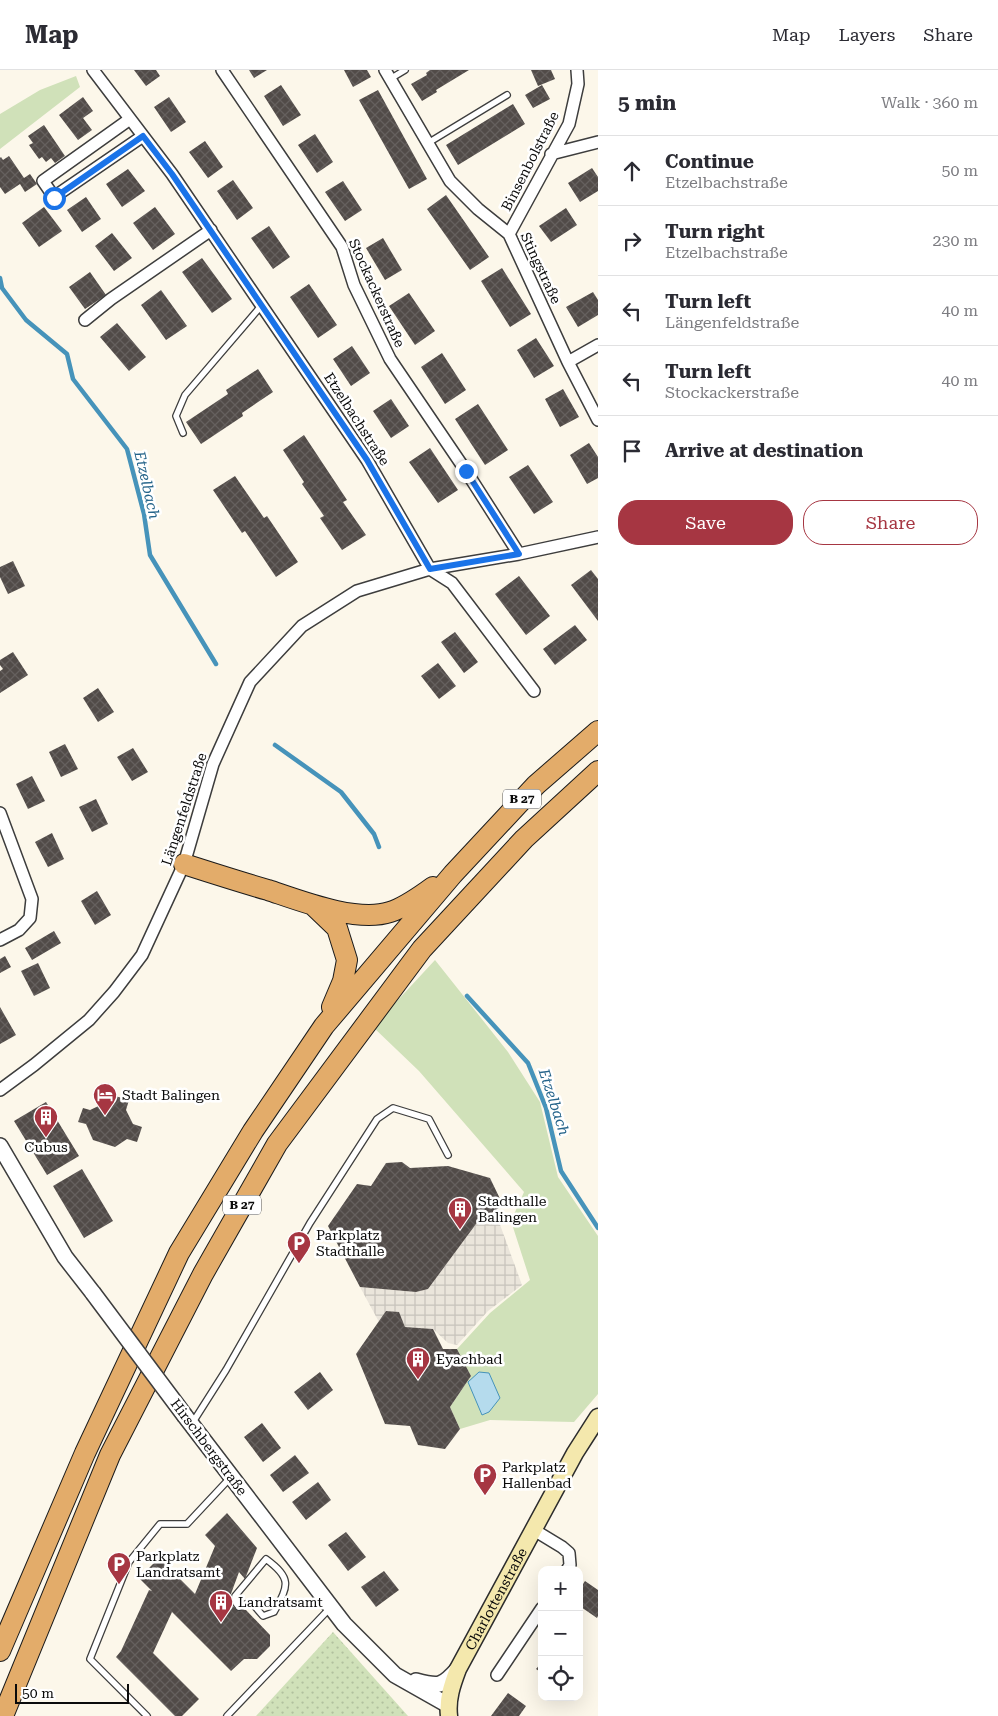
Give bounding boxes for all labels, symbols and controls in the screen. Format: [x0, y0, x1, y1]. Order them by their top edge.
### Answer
text: Map [25, 21, 79, 49]
text: Map [772, 24, 811, 45]
text: Layers [839, 24, 895, 45]
text: Share [923, 24, 973, 45]
text: 5 min [618, 91, 676, 115]
text: Walk · 360 m [881, 93, 978, 112]
street label: Binsenbolstraße [498, 108, 562, 213]
text: Continue [665, 150, 754, 173]
icon: ahead [618, 157, 646, 185]
text: 50 m [941, 161, 978, 180]
text: Etzelbachstraße [665, 173, 788, 192]
route start [43, 187, 66, 210]
text: Turn right [665, 220, 765, 243]
icon: right [618, 227, 646, 255]
street label: Stingstraße [518, 230, 565, 306]
text: 230 m [932, 231, 978, 250]
street label: Stockackerstraße [346, 236, 408, 350]
text: Etzelbachstraße [665, 243, 788, 262]
text: Turn left [665, 290, 751, 313]
icon: left [618, 297, 646, 325]
text: 40 m [941, 301, 978, 320]
text: Längenfeldstraße [665, 313, 799, 332]
text: Turn left [665, 360, 751, 383]
icon: left [618, 367, 646, 395]
street label: Etzelbachstraße [321, 370, 393, 469]
text: 40 m [941, 371, 978, 390]
text: Stockackerstraße [665, 383, 799, 402]
icon: arrive [618, 437, 646, 465]
text: Arrive at destination [665, 439, 863, 462]
water label: Etzelbach [130, 448, 164, 521]
route end [455, 460, 478, 483]
button: Save [618, 500, 793, 545]
button: Share [803, 500, 978, 545]
street label: Längenfeldstraße [158, 750, 210, 867]
road number: B 27 [503, 790, 541, 809]
water label: Etzelbach [534, 1065, 573, 1138]
hotel icon: Stadt Balingen [92, 1082, 118, 1116]
place label: Stadt Balingen [122, 1087, 220, 1103]
building icon: Cubus [33, 1104, 59, 1138]
place label: Cubus [24, 1139, 68, 1155]
place label: Stadthalle Balingen [478, 1193, 547, 1225]
road number: B 27 [223, 1196, 261, 1214]
building icon: Stadthalle Balingen [447, 1196, 473, 1230]
place label: Parkplatz Stadthalle [316, 1227, 385, 1259]
parking icon: Parkplatz Stadthalle [286, 1230, 312, 1264]
building icon: Eyachbad [405, 1346, 431, 1380]
place label: Eyachbad [436, 1351, 502, 1367]
street label: Hirschbergstraße [167, 1396, 251, 1499]
place label: Parkplatz Hallenbad [502, 1459, 572, 1491]
parking icon: Parkplatz Hallenbad [472, 1462, 498, 1496]
street label: Charlottenstraße [462, 1545, 530, 1653]
place label: Parkplatz Landratsamt [136, 1548, 221, 1580]
parking icon: Parkplatz Landratsamt [106, 1551, 132, 1585]
map controls [538, 1566, 583, 1701]
button: + [538, 1566, 583, 1611]
building icon: Landratsamt [208, 1589, 234, 1623]
place label: Landratsamt [238, 1594, 323, 1610]
button: − [538, 1611, 583, 1656]
button: locate [538, 1656, 583, 1701]
scale bar [15, 1681, 129, 1704]
text: 50 m [22, 1685, 54, 1701]

